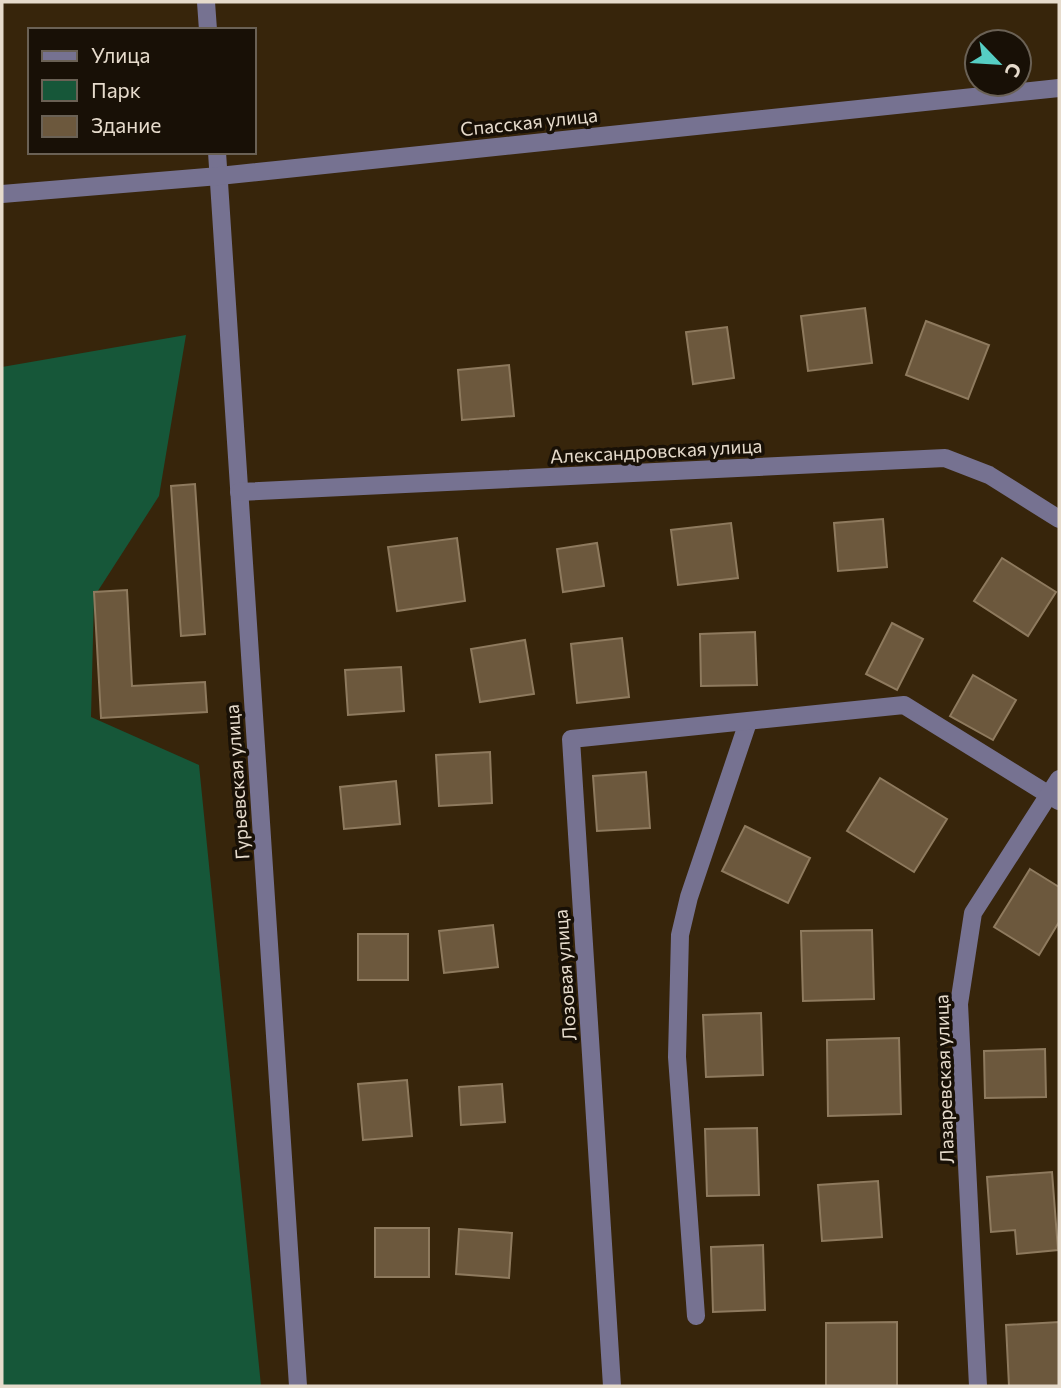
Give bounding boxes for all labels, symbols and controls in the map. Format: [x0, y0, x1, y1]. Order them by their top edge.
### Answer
legend [28, 28, 256, 154]
north arrow [963, 28, 1033, 98]
text: Улица [91, 42, 150, 67]
text: С [1001, 60, 1027, 81]
text: Парк [91, 77, 141, 102]
street label: Спасская улица [459, 103, 599, 140]
text: Здание [91, 112, 161, 137]
street label: Александровская улица [549, 433, 763, 468]
street label: Гурьевская улица [220, 704, 253, 860]
street label: Лозовая улица [548, 909, 581, 1042]
street label: Лазаревская улица [929, 994, 958, 1164]

